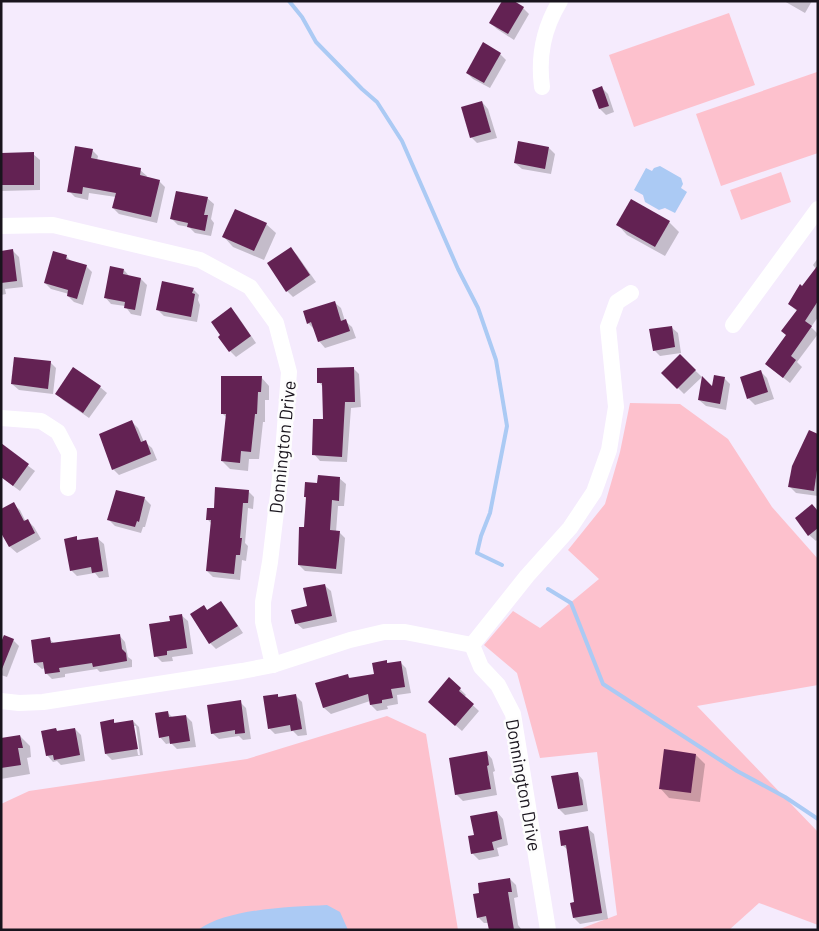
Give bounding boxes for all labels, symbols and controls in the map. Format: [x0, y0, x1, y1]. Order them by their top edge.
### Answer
street label: Donnington Drive [264, 379, 300, 515]
street label: Donnington Drive [502, 717, 546, 853]

